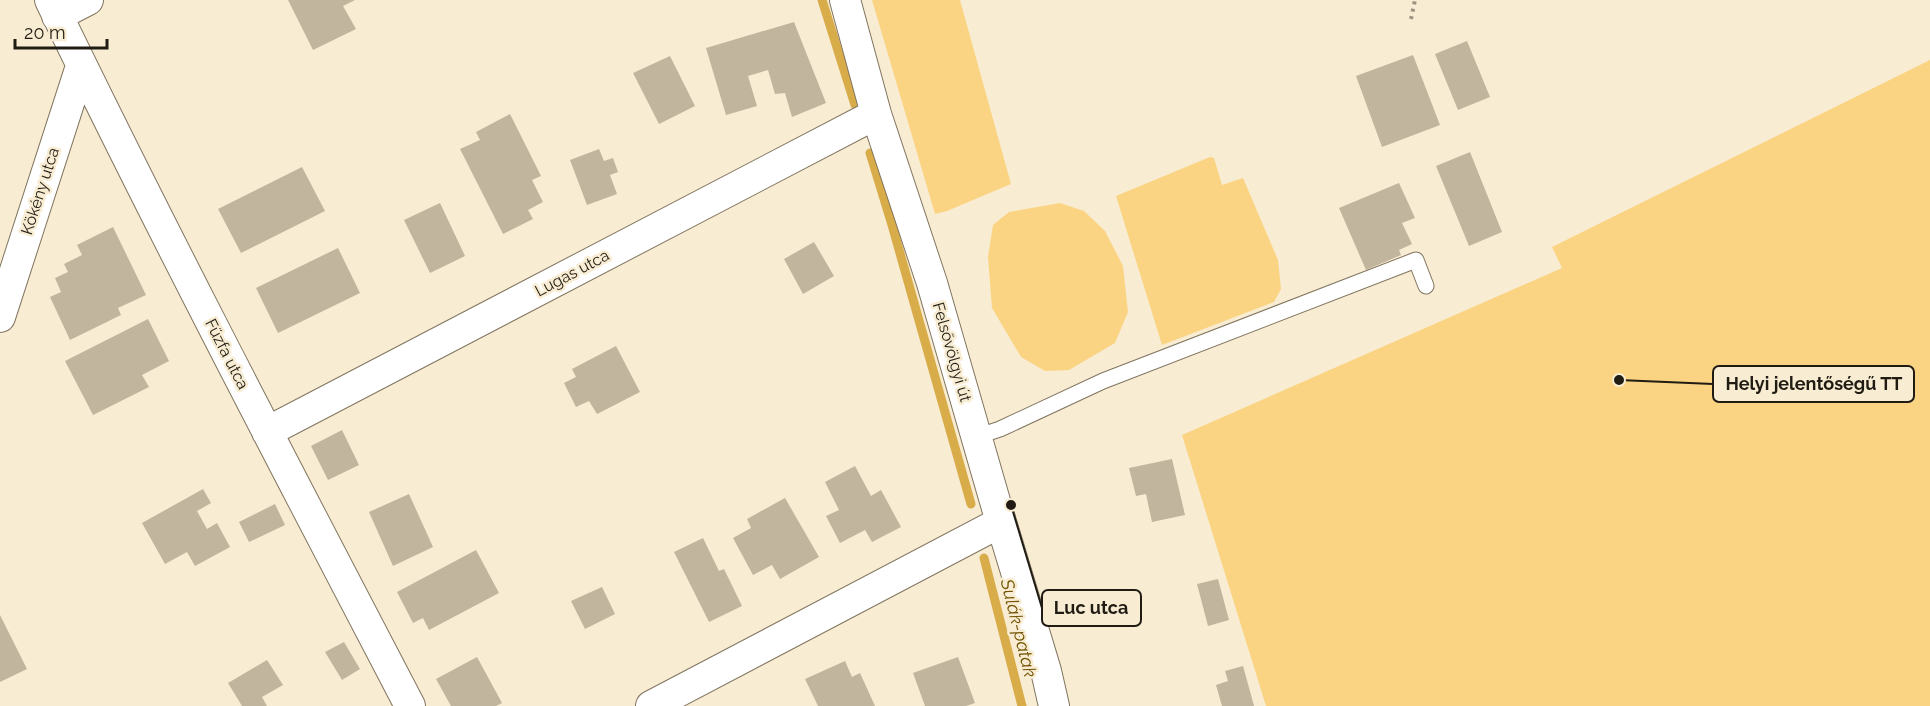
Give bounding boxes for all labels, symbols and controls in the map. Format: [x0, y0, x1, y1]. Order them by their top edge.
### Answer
scale bar [15, 12, 106, 50]
text: 20 m [24, 22, 66, 43]
street label: Kökény utca [17, 145, 63, 237]
street label: Lugas utca [532, 245, 612, 301]
street label: Felsővölgyi út [929, 300, 975, 405]
street label: Fűzfa utca [201, 316, 253, 392]
callout: Helyi jelentőségű TT [1713, 366, 1914, 402]
text: Helyi jelentőségű TT [1726, 373, 1902, 394]
water label: Sulák-patak [996, 576, 1041, 680]
callout: Luc utca [1042, 590, 1141, 626]
text: Luc utca [1054, 597, 1128, 618]

